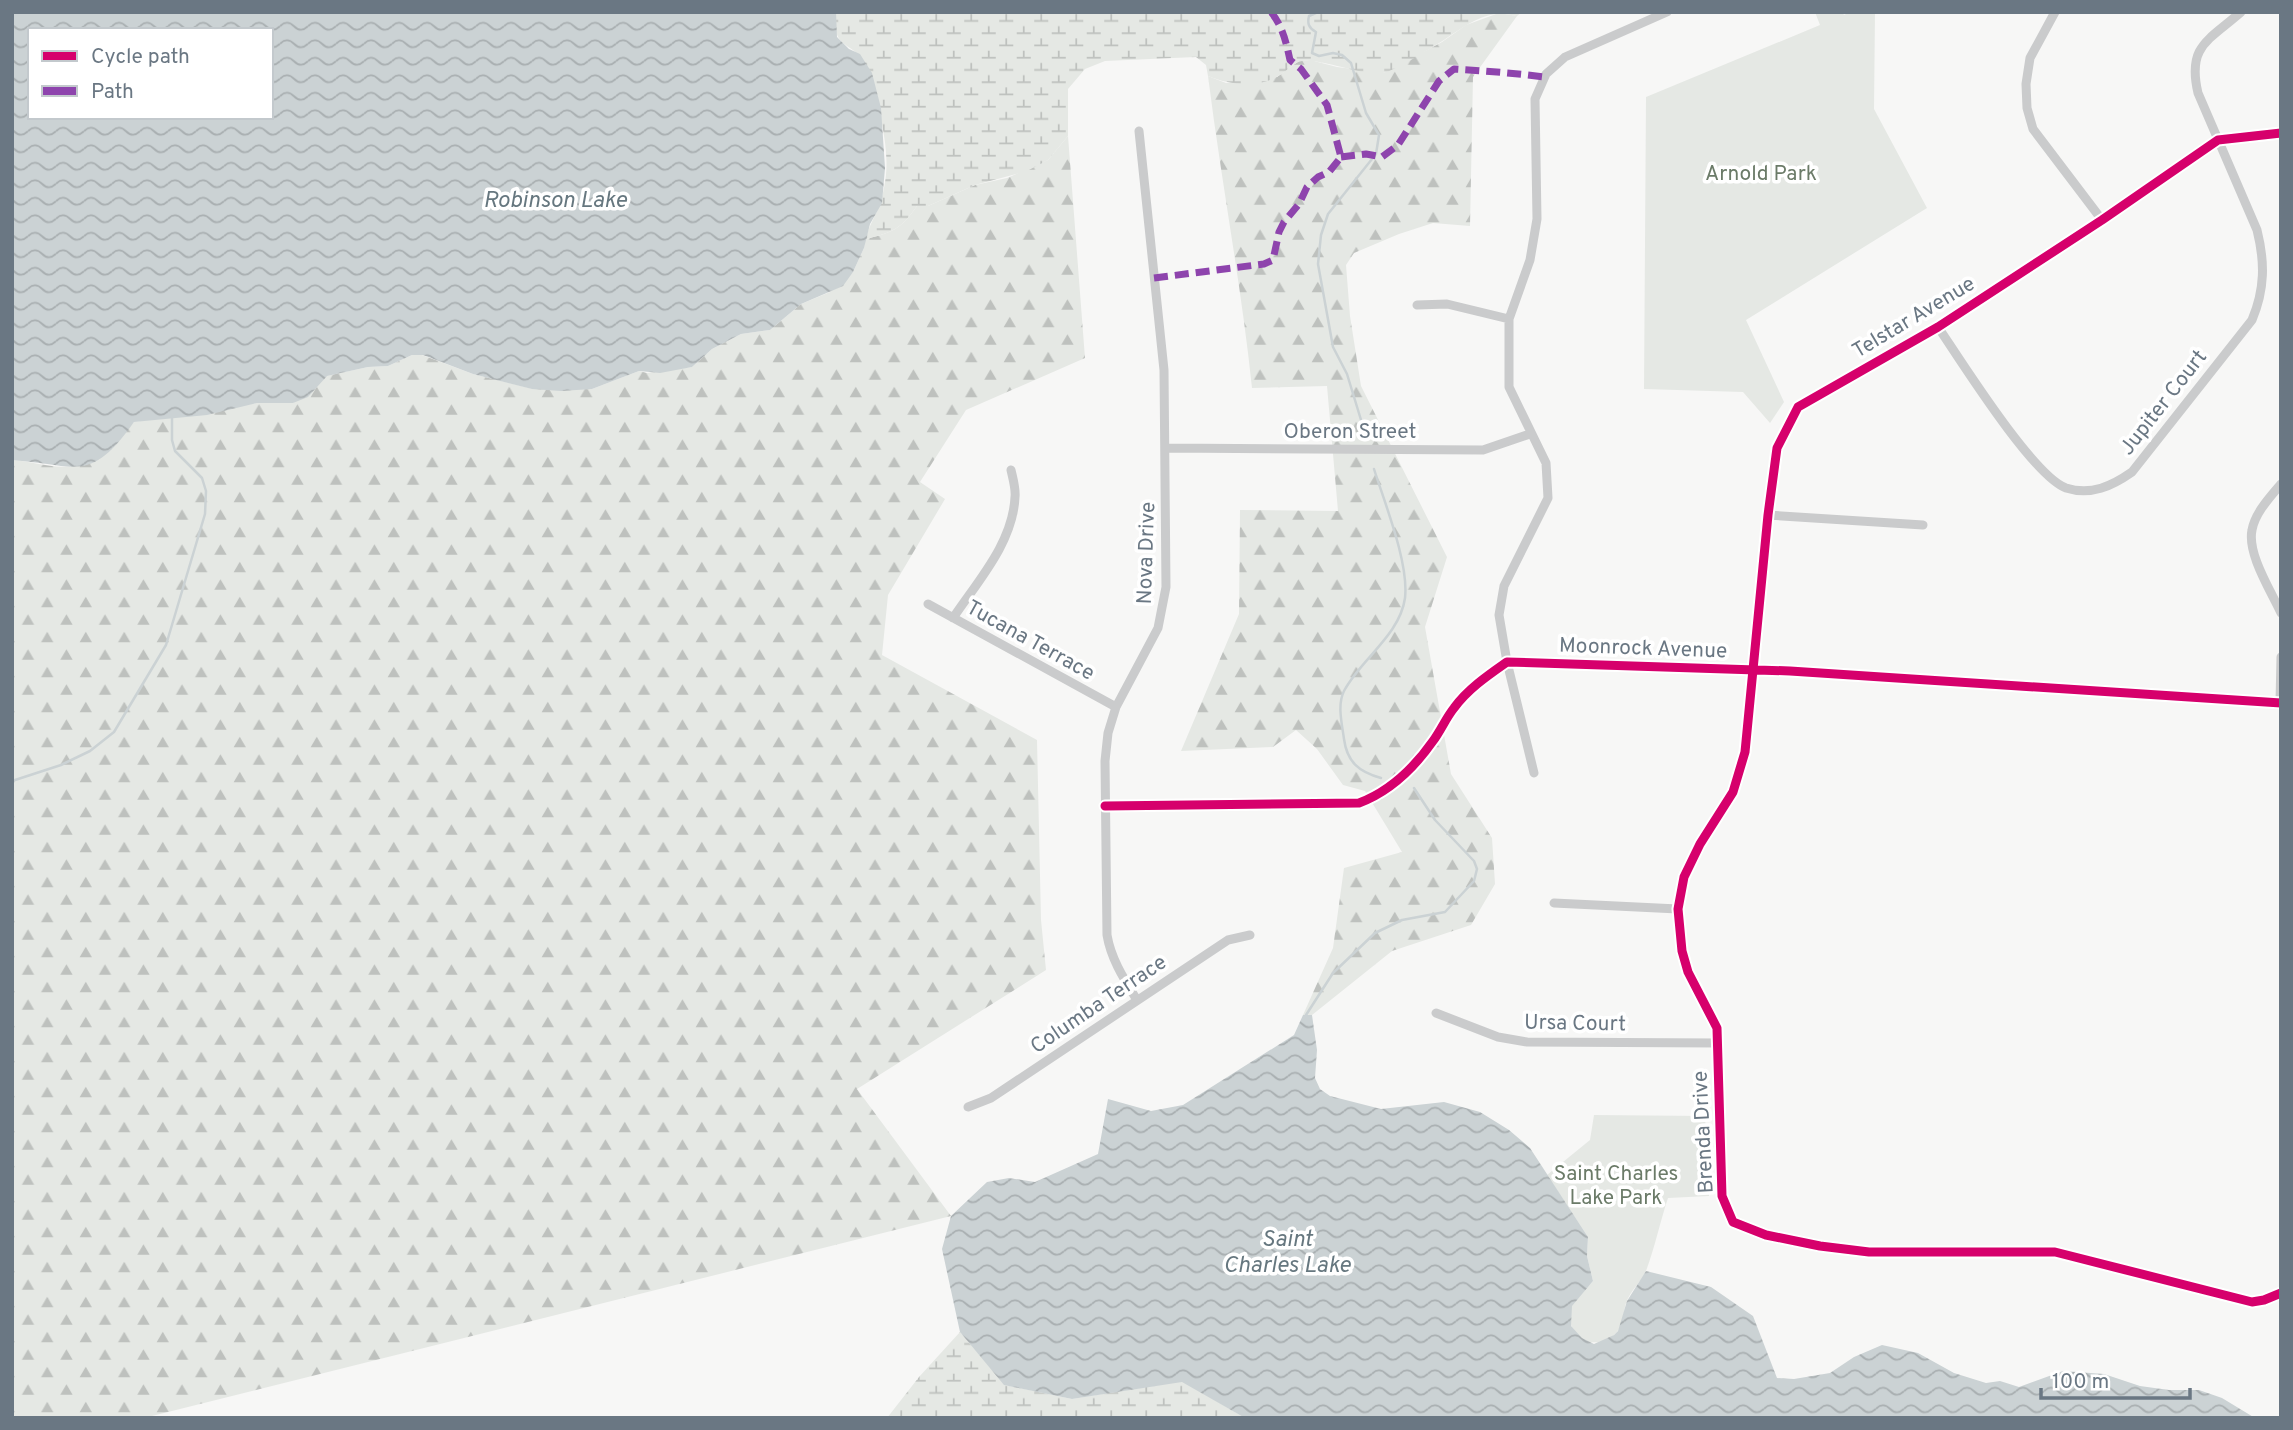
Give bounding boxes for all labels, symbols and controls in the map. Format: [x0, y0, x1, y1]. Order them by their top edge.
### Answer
legend [28, 28, 273, 119]
text: Cycle path [91, 44, 190, 71]
text: Path [91, 79, 134, 106]
park label: Arnold Park [1705, 161, 1817, 188]
water label: Robinson Lake [483, 187, 628, 216]
street label: Telstar Avenue [1848, 271, 1980, 365]
street label: Jupiter Court [2114, 345, 2214, 461]
street label: Oberon Street [1284, 419, 1416, 446]
street label: Nova Drive [1132, 501, 1162, 605]
street label: Tucana Terrace [961, 595, 1099, 687]
street label: Moonrock Avenue [1558, 633, 1728, 665]
street label: Columba Terrace [1026, 949, 1172, 1061]
street label: Ursa Court [1524, 1010, 1626, 1038]
street label: Brenda Drive [1687, 1070, 1721, 1194]
park label: Saint Charles Lake Park [1554, 1161, 1678, 1212]
water label: Saint Charles Lake [1223, 1226, 1352, 1281]
scale bar [2041, 1356, 2190, 1400]
text: 100 m [2052, 1369, 2109, 1396]

